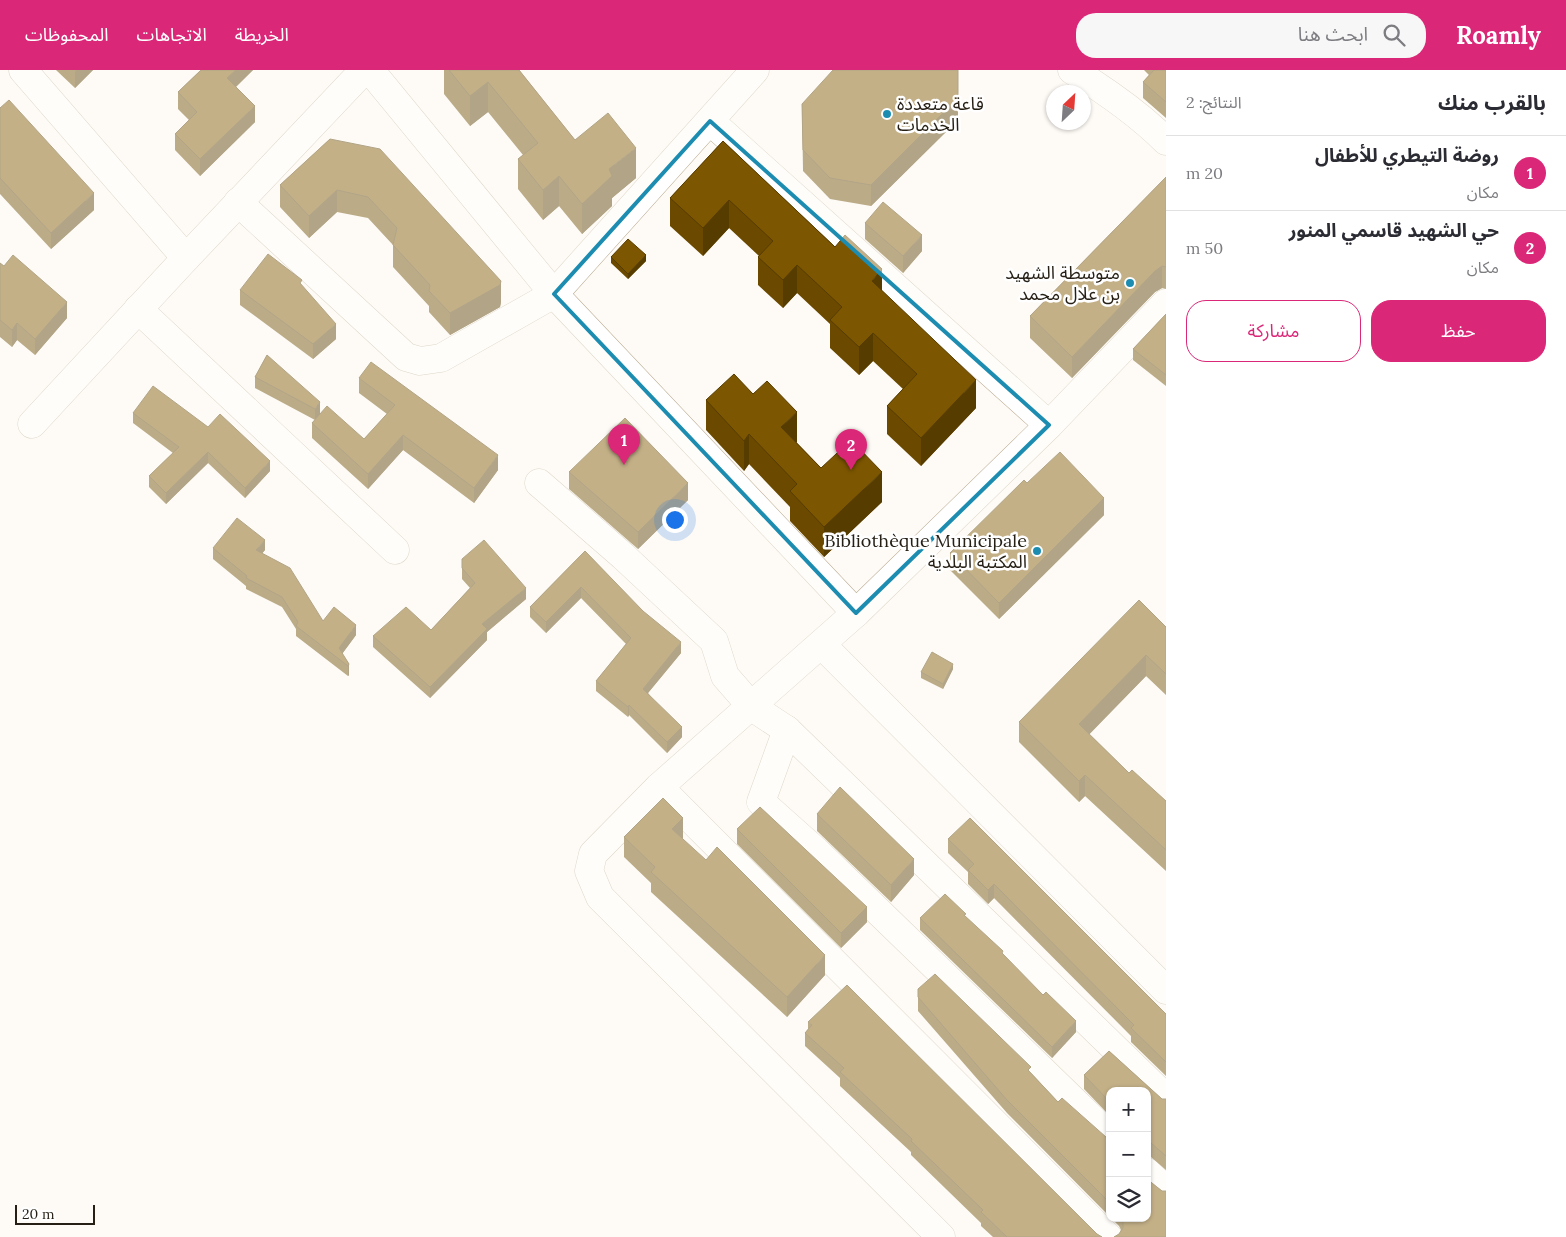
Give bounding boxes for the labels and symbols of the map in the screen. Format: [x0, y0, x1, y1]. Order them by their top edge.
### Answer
north arrow [1046, 85, 1091, 130]
place label: قاعة متعددة الخدمات [897, 92, 984, 136]
marker: قاعة متعددة الخدمات [881, 108, 893, 120]
place label: متوسطة الشهيد بن علال محمد [1005, 261, 1120, 305]
marker: متوسطة الشهيد بن علال محمد [1124, 277, 1136, 289]
pin: 1 [608, 424, 640, 465]
pin: 2 [835, 429, 867, 470]
your location [662, 507, 688, 533]
place label: Bibliothèque Municipale المكتبة البلدية [824, 529, 1027, 573]
marker: Bibliothèque Municipale المكتبة البلدية [1031, 545, 1043, 557]
scale bar [15, 1202, 95, 1225]

